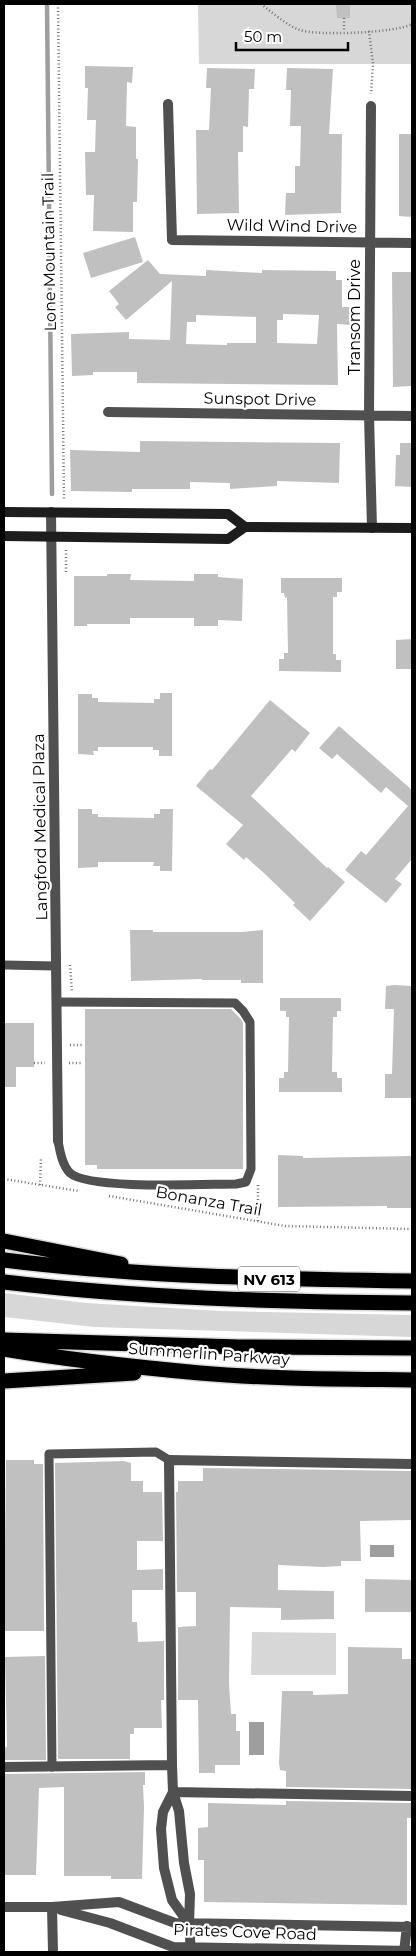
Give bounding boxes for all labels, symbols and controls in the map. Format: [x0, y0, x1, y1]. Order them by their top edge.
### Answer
scale bar [236, 20, 348, 52]
text: 50 m [244, 27, 282, 46]
street label: Lone Mountain Trail [38, 173, 60, 331]
street label: Wild Wind Drive [226, 215, 358, 237]
street label: Transom Drive [345, 259, 364, 375]
street label: Sunspot Drive [203, 389, 317, 409]
street label: Langford Medical Plaza [29, 733, 51, 921]
street label: Bonanza Trail [154, 1182, 264, 1220]
road number: NV 613 [238, 1266, 300, 1292]
street label: Summerlin Parkway [128, 1339, 291, 1369]
street label: Pirates Cove Road [173, 1920, 317, 1944]

